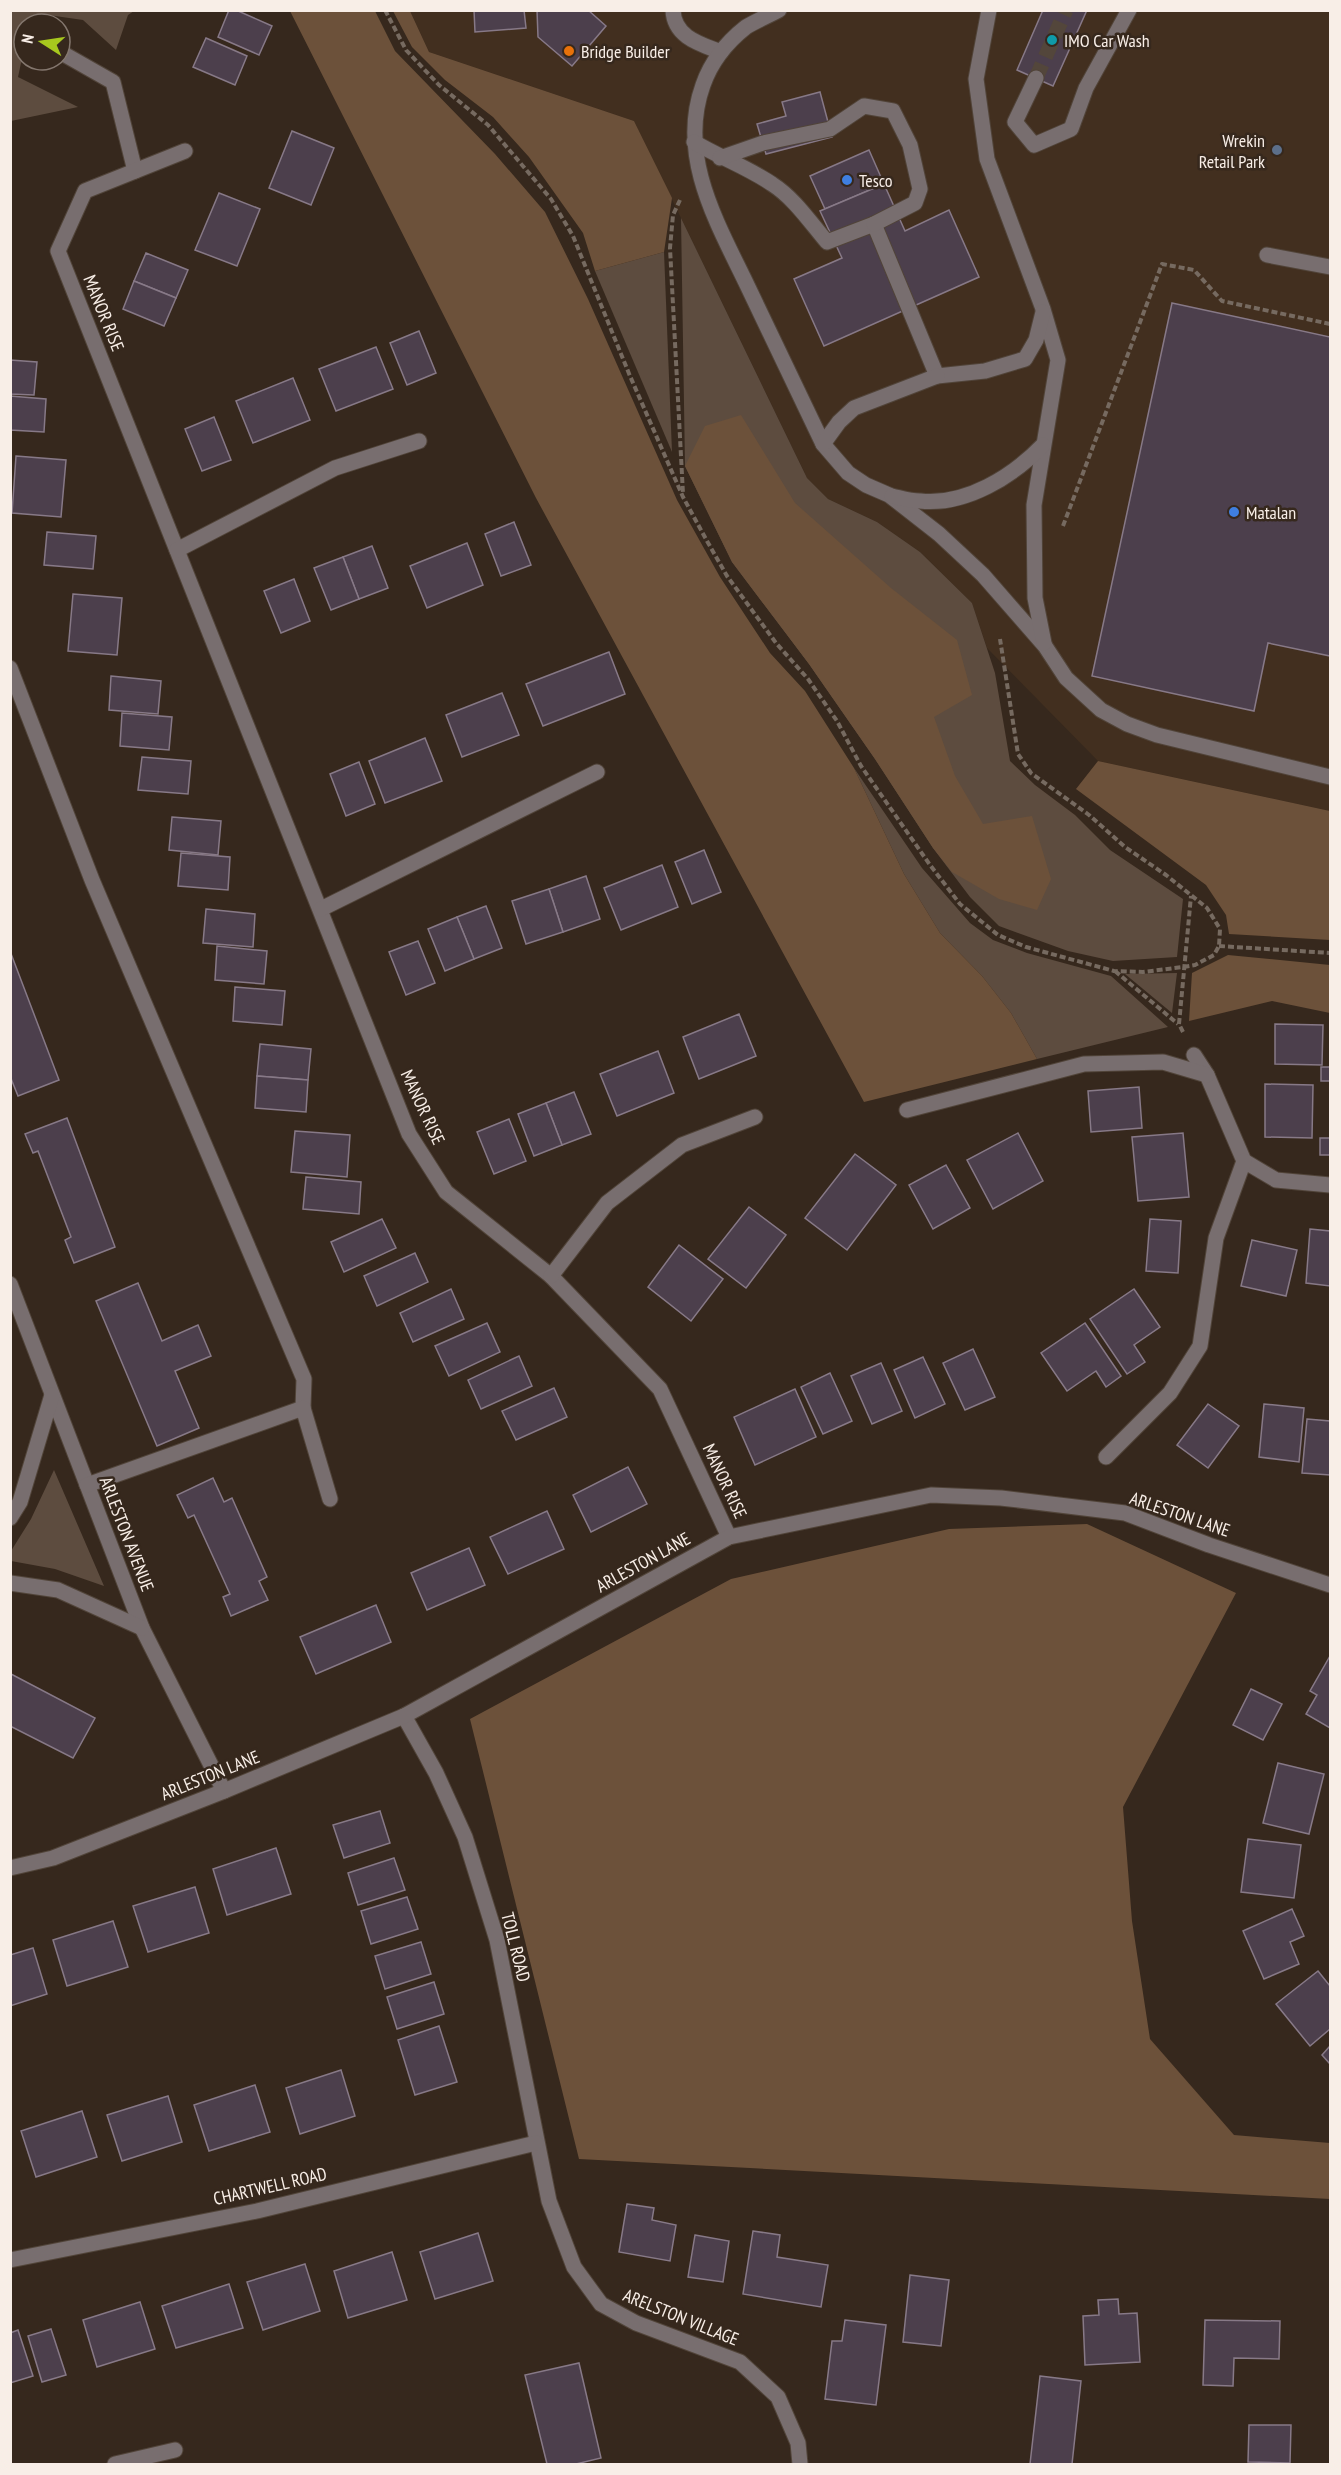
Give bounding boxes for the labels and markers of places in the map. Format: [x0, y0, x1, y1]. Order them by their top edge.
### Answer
place label: IMO Car Wash [1064, 29, 1150, 52]
marker: IMO Car Wash [1045, 33, 1059, 47]
place label: Bridge Builder [581, 40, 670, 63]
marker: Bridge Builder [562, 44, 576, 58]
place label: Wrekin Retail Park [1199, 129, 1265, 173]
marker: Wrekin Retail Park [1270, 143, 1284, 157]
place label: Tesco [859, 169, 893, 192]
marker: Tesco [840, 173, 854, 187]
place label: Matalan [1246, 501, 1296, 524]
marker: Matalan [1227, 505, 1241, 519]

